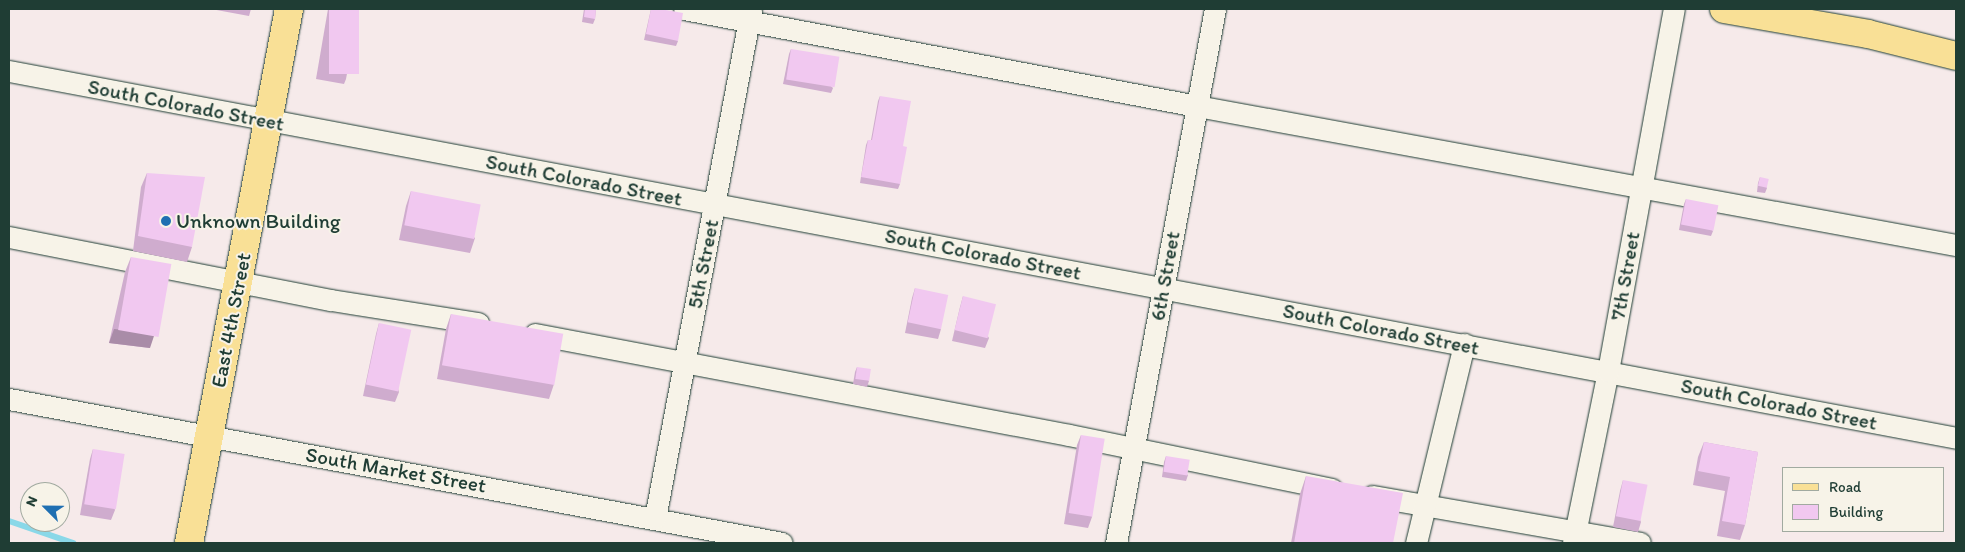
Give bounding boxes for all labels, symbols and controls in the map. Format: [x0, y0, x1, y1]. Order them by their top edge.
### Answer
street label: South Colorado Street [86, 74, 286, 136]
street label: South Colorado Street [484, 149, 684, 211]
place label: Unknown Building [176, 208, 341, 234]
marker: Unknown Building [160, 215, 172, 227]
street label: 5th Street [682, 217, 724, 311]
street label: South Colorado Street [883, 223, 1083, 285]
street label: 6th Street [1145, 230, 1185, 322]
street label: 7th Street [1605, 230, 1645, 322]
street label: East 4th Street [206, 251, 256, 389]
street label: South Colorado Street [1281, 298, 1481, 360]
street label: South Colorado Street [1679, 373, 1879, 435]
street label: South Market Street [304, 442, 488, 498]
legend [1782, 467, 1945, 532]
text: Road [1829, 478, 1861, 496]
north arrow [20, 482, 70, 532]
text: N [22, 494, 41, 509]
text: Building [1829, 503, 1883, 521]

